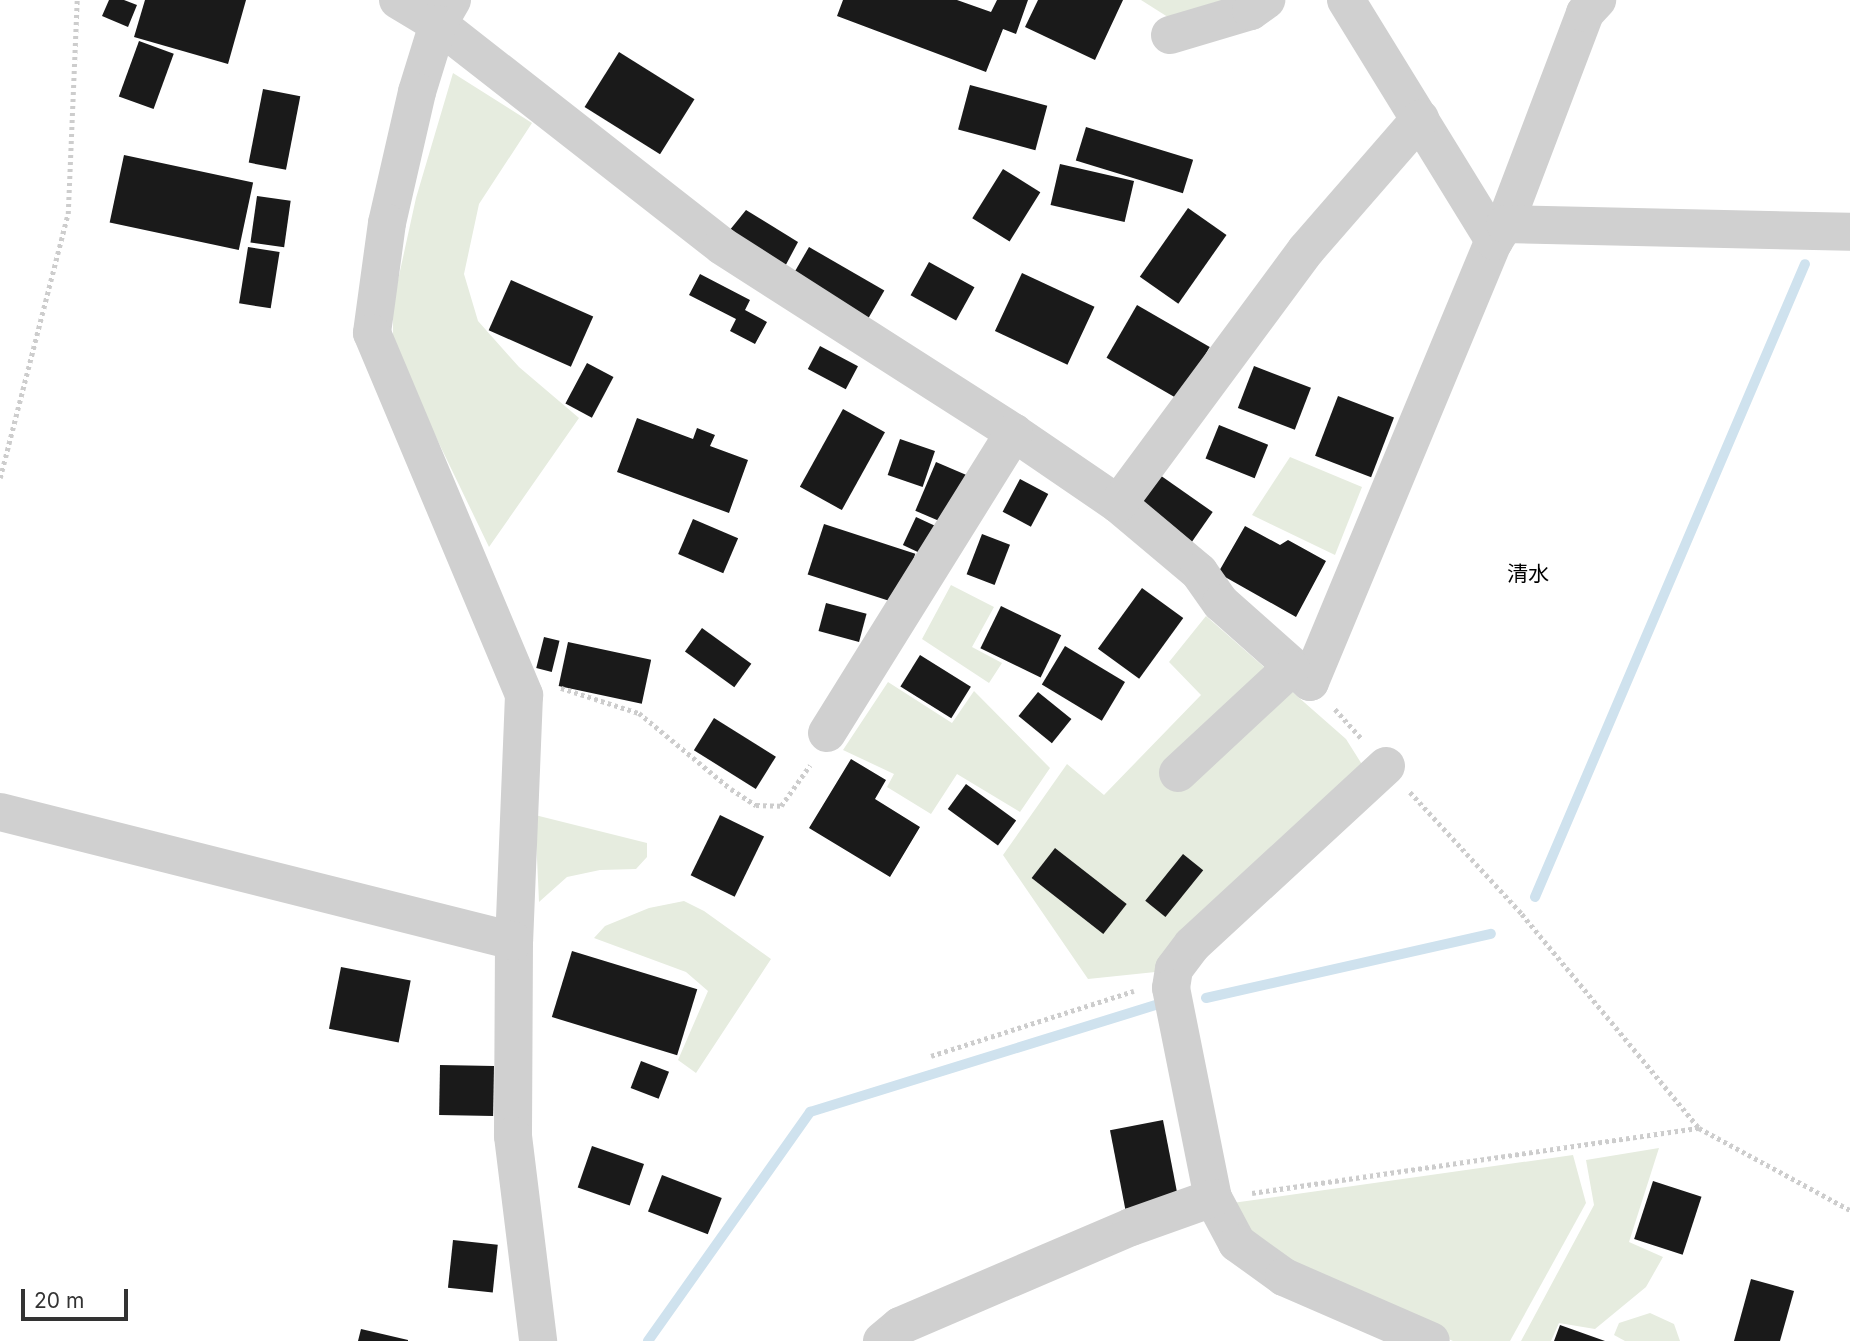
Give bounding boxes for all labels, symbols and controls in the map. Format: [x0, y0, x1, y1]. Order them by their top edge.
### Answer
district label: 清水 [1507, 561, 1549, 587]
scale bar [24, 1274, 131, 1318]
text: 20 m [34, 1288, 84, 1313]

